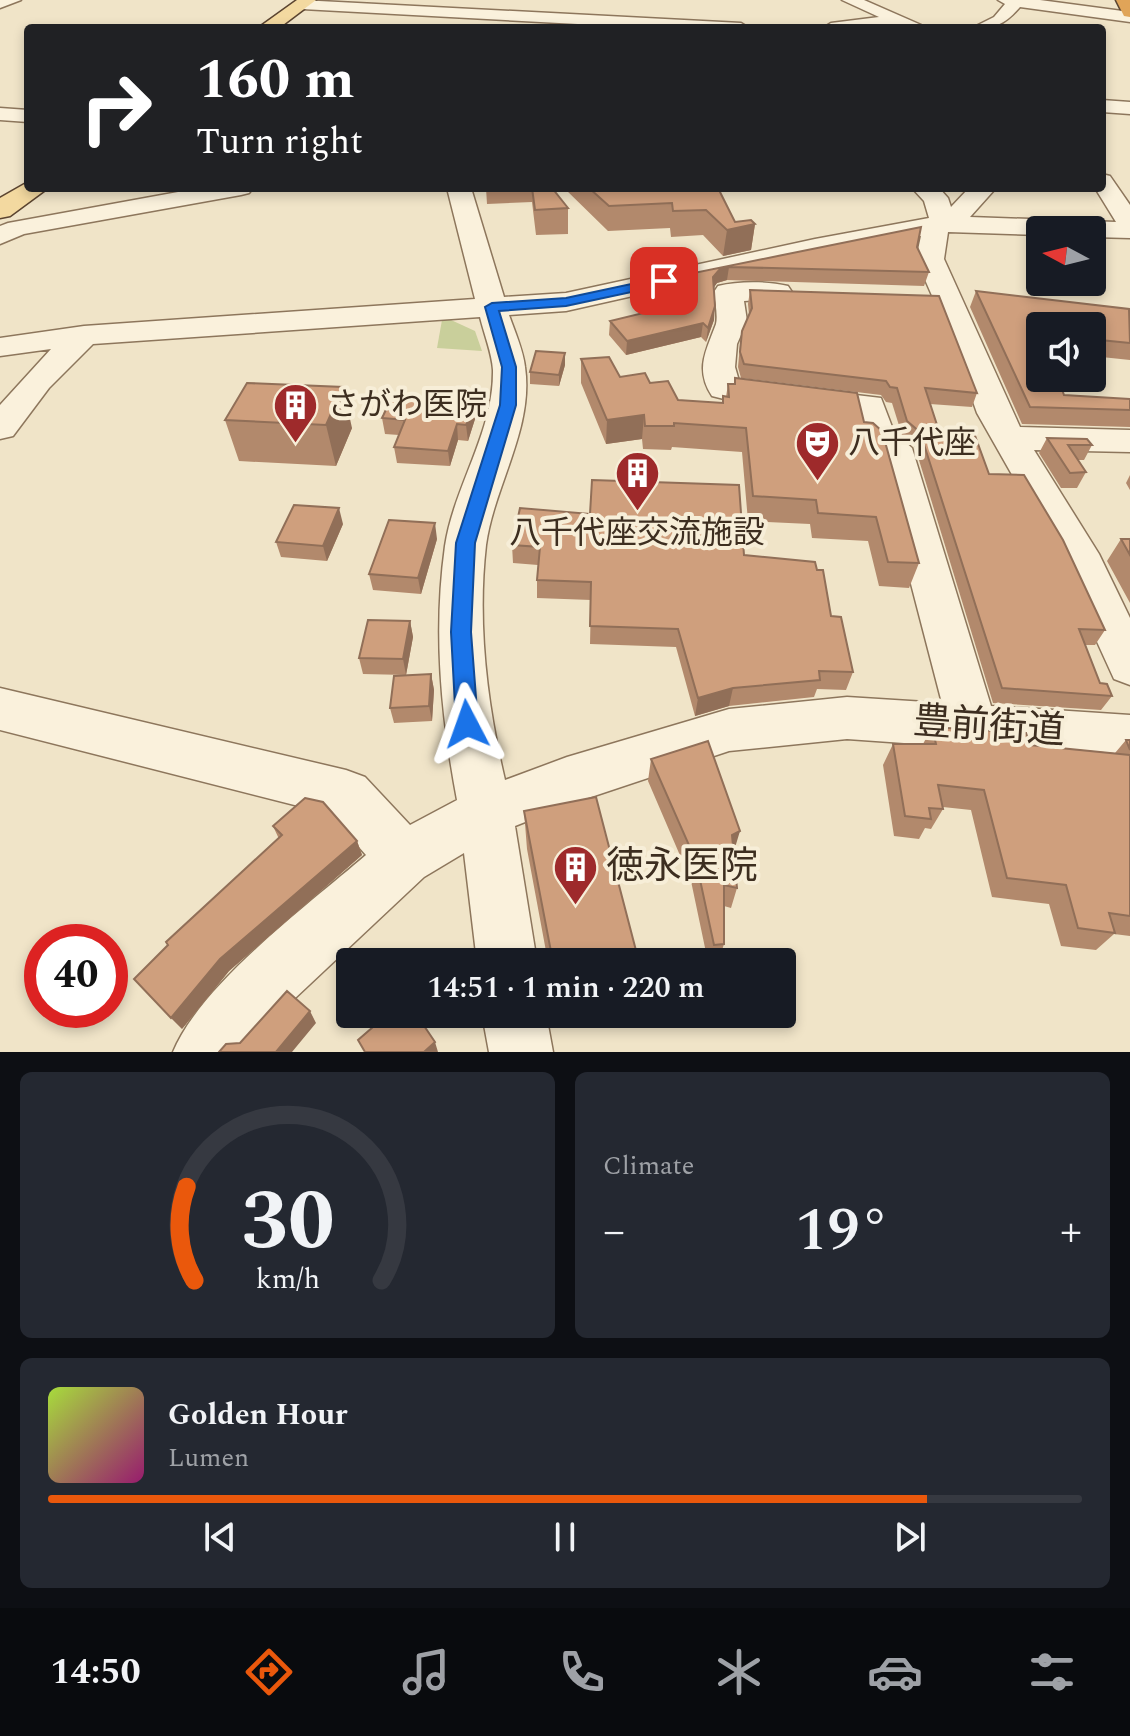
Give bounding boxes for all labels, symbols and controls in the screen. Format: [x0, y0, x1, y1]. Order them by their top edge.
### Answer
text: 160 m [196, 38, 355, 123]
icon: right [64, 56, 168, 160]
text: Turn right [196, 115, 363, 170]
north arrow [1026, 216, 1106, 296]
map controls [1026, 216, 1106, 392]
pin [630, 247, 698, 315]
icon: arrive [642, 259, 686, 303]
button: sound [1026, 312, 1106, 392]
building icon: さがわ医院 [272, 381, 320, 444]
place label: さがわ医院 [327, 381, 487, 430]
theatre icon: 八千代座 [793, 419, 841, 482]
place label: 八千代座 [848, 419, 976, 468]
building icon: 八千代座交流施設 [613, 450, 661, 513]
place label: 八千代座交流施設 [509, 509, 765, 558]
position arrow [425, 682, 509, 766]
street label: 豊前街道 [911, 693, 1067, 761]
place label: 徳永医院 [606, 838, 758, 896]
building icon: 徳永医院 [551, 843, 599, 906]
speed limit sign: 40 [24, 924, 128, 1028]
text: 14:51 · 1 min · 220 m [427, 965, 705, 1011]
text: Climate [603, 1146, 694, 1186]
text: 30 [241, 1159, 334, 1286]
text: 19° [795, 1185, 890, 1277]
text: − [603, 1198, 625, 1265]
text: + [1060, 1198, 1082, 1265]
text: km/h [255, 1258, 320, 1301]
text: Golden Hour [168, 1392, 348, 1438]
text: Lumen [168, 1438, 249, 1478]
icon: previous [198, 1515, 242, 1559]
icon: pause [543, 1515, 587, 1559]
icon: next [888, 1515, 932, 1559]
icon: directions [241, 1644, 297, 1700]
icon: music [398, 1644, 454, 1700]
icon: phone [554, 1644, 610, 1700]
icon: climate [711, 1644, 767, 1700]
icon: car [867, 1644, 923, 1700]
icon: filters [1024, 1644, 1080, 1700]
text: 14:50 [50, 1645, 141, 1700]

